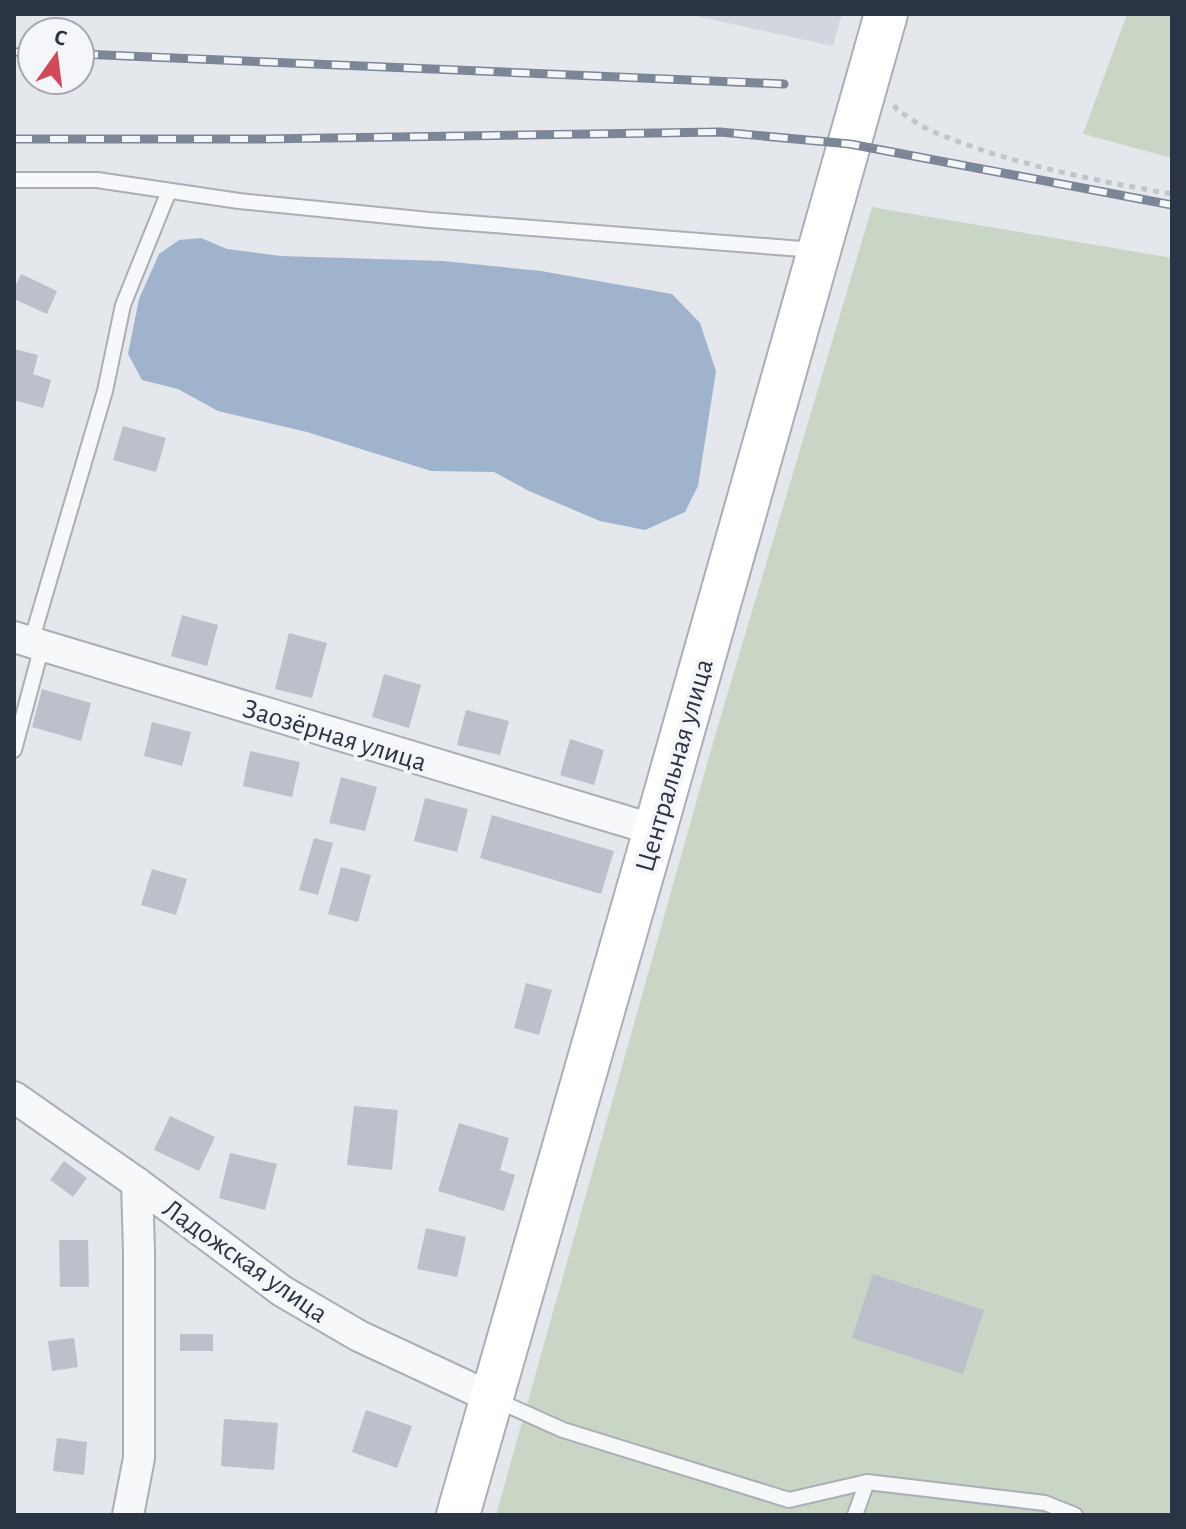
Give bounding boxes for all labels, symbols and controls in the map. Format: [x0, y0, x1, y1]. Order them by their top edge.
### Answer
north arrow [16, 16, 96, 96]
text: С [52, 25, 69, 50]
street label: Центральная улица [631, 656, 719, 875]
street label: Заозёрная улица [239, 695, 430, 777]
street label: Ладожская улица [157, 1195, 332, 1329]

